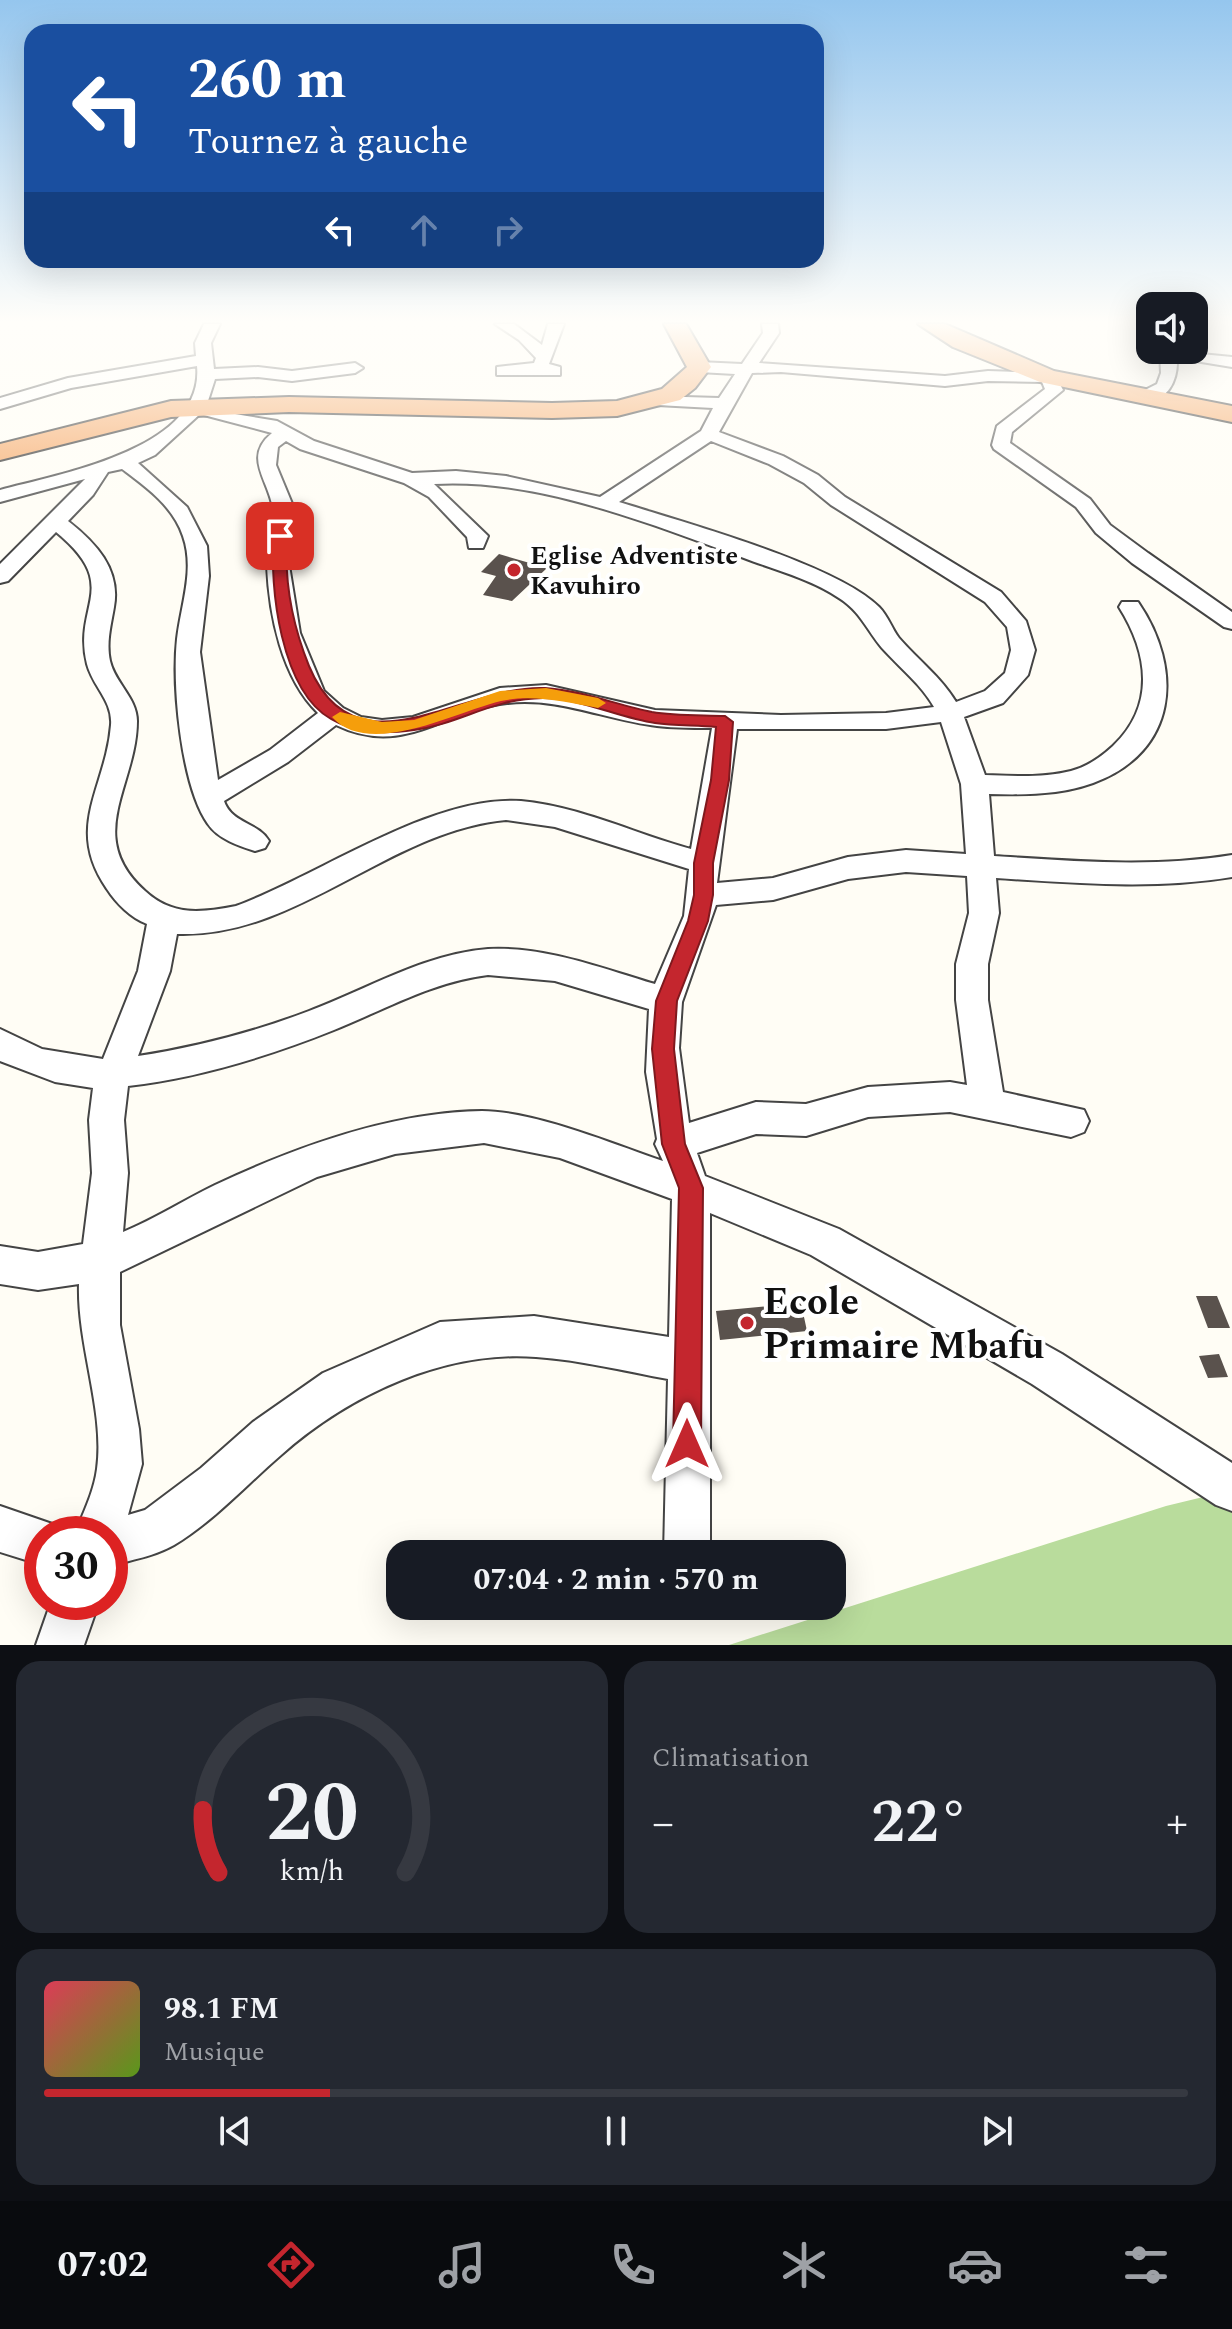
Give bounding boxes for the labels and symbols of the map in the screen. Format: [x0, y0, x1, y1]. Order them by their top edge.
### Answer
pin [246, 502, 314, 570]
place label: Eglise Adventiste Kavuhiro [530, 536, 738, 606]
marker: Eglise Adventiste Kavuhiro [505, 561, 523, 579]
place label: Ecole Primaire Mbafu [763, 1274, 1044, 1376]
marker: Ecole Primaire Mbafu [738, 1314, 756, 1332]
position arrow [645, 1402, 729, 1486]
speed limit sign: 30 [24, 1516, 128, 1620]

